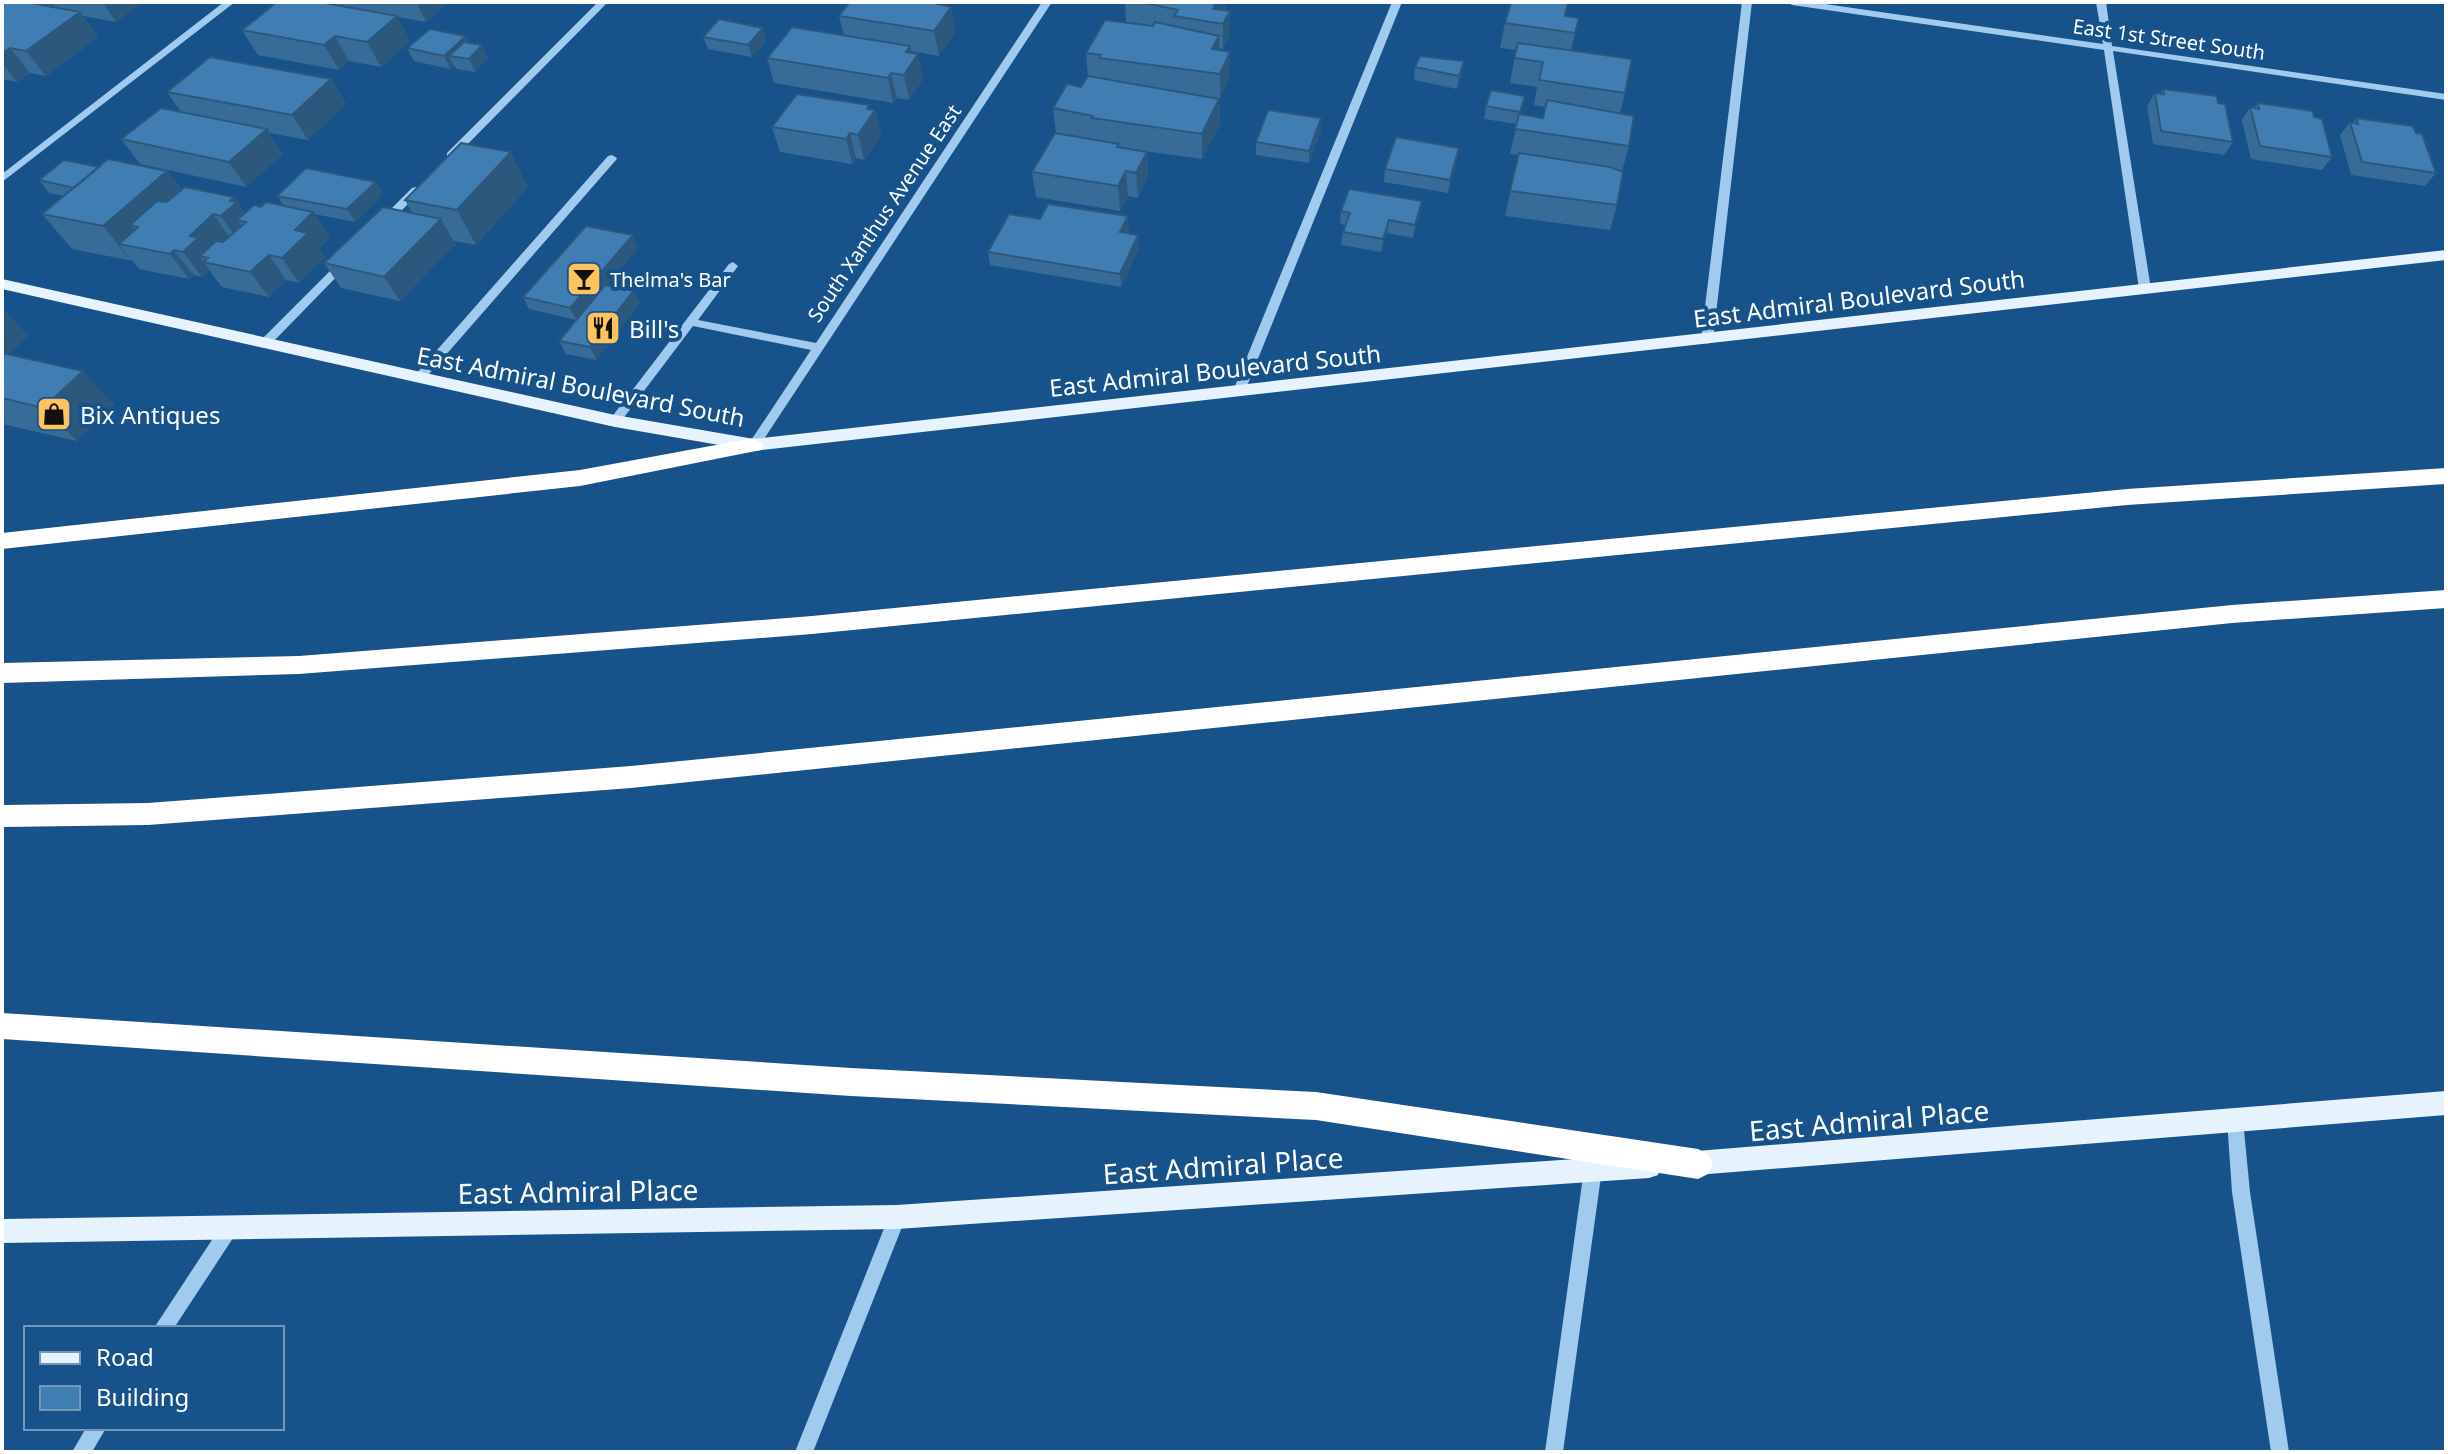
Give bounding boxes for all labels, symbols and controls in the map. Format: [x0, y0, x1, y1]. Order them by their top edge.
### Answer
street label: East 1st Street South [2071, 12, 2267, 66]
street label: South Xanthus Avenue East [801, 99, 967, 327]
bar icon: Thelma's Bar [565, 260, 603, 298]
street label: East Admiral Boulevard South [1691, 261, 2027, 335]
place label: Thelma's Bar [610, 266, 731, 293]
restaurant icon: Bill's [584, 309, 622, 347]
place label: Bill's [629, 312, 679, 345]
street label: East Admiral Boulevard South [1047, 336, 1383, 404]
street label: East Admiral Boulevard South [414, 338, 748, 434]
shop icon: Bix Antiques [35, 395, 73, 433]
place label: Bix Antiques [80, 398, 220, 431]
street label: East Admiral Place [1747, 1091, 1991, 1149]
street label: East Admiral Place [1102, 1138, 1344, 1192]
street label: East Admiral Place [457, 1170, 699, 1212]
legend [24, 1326, 284, 1430]
text: Road [96, 1340, 154, 1373]
text: Building [96, 1380, 189, 1413]

